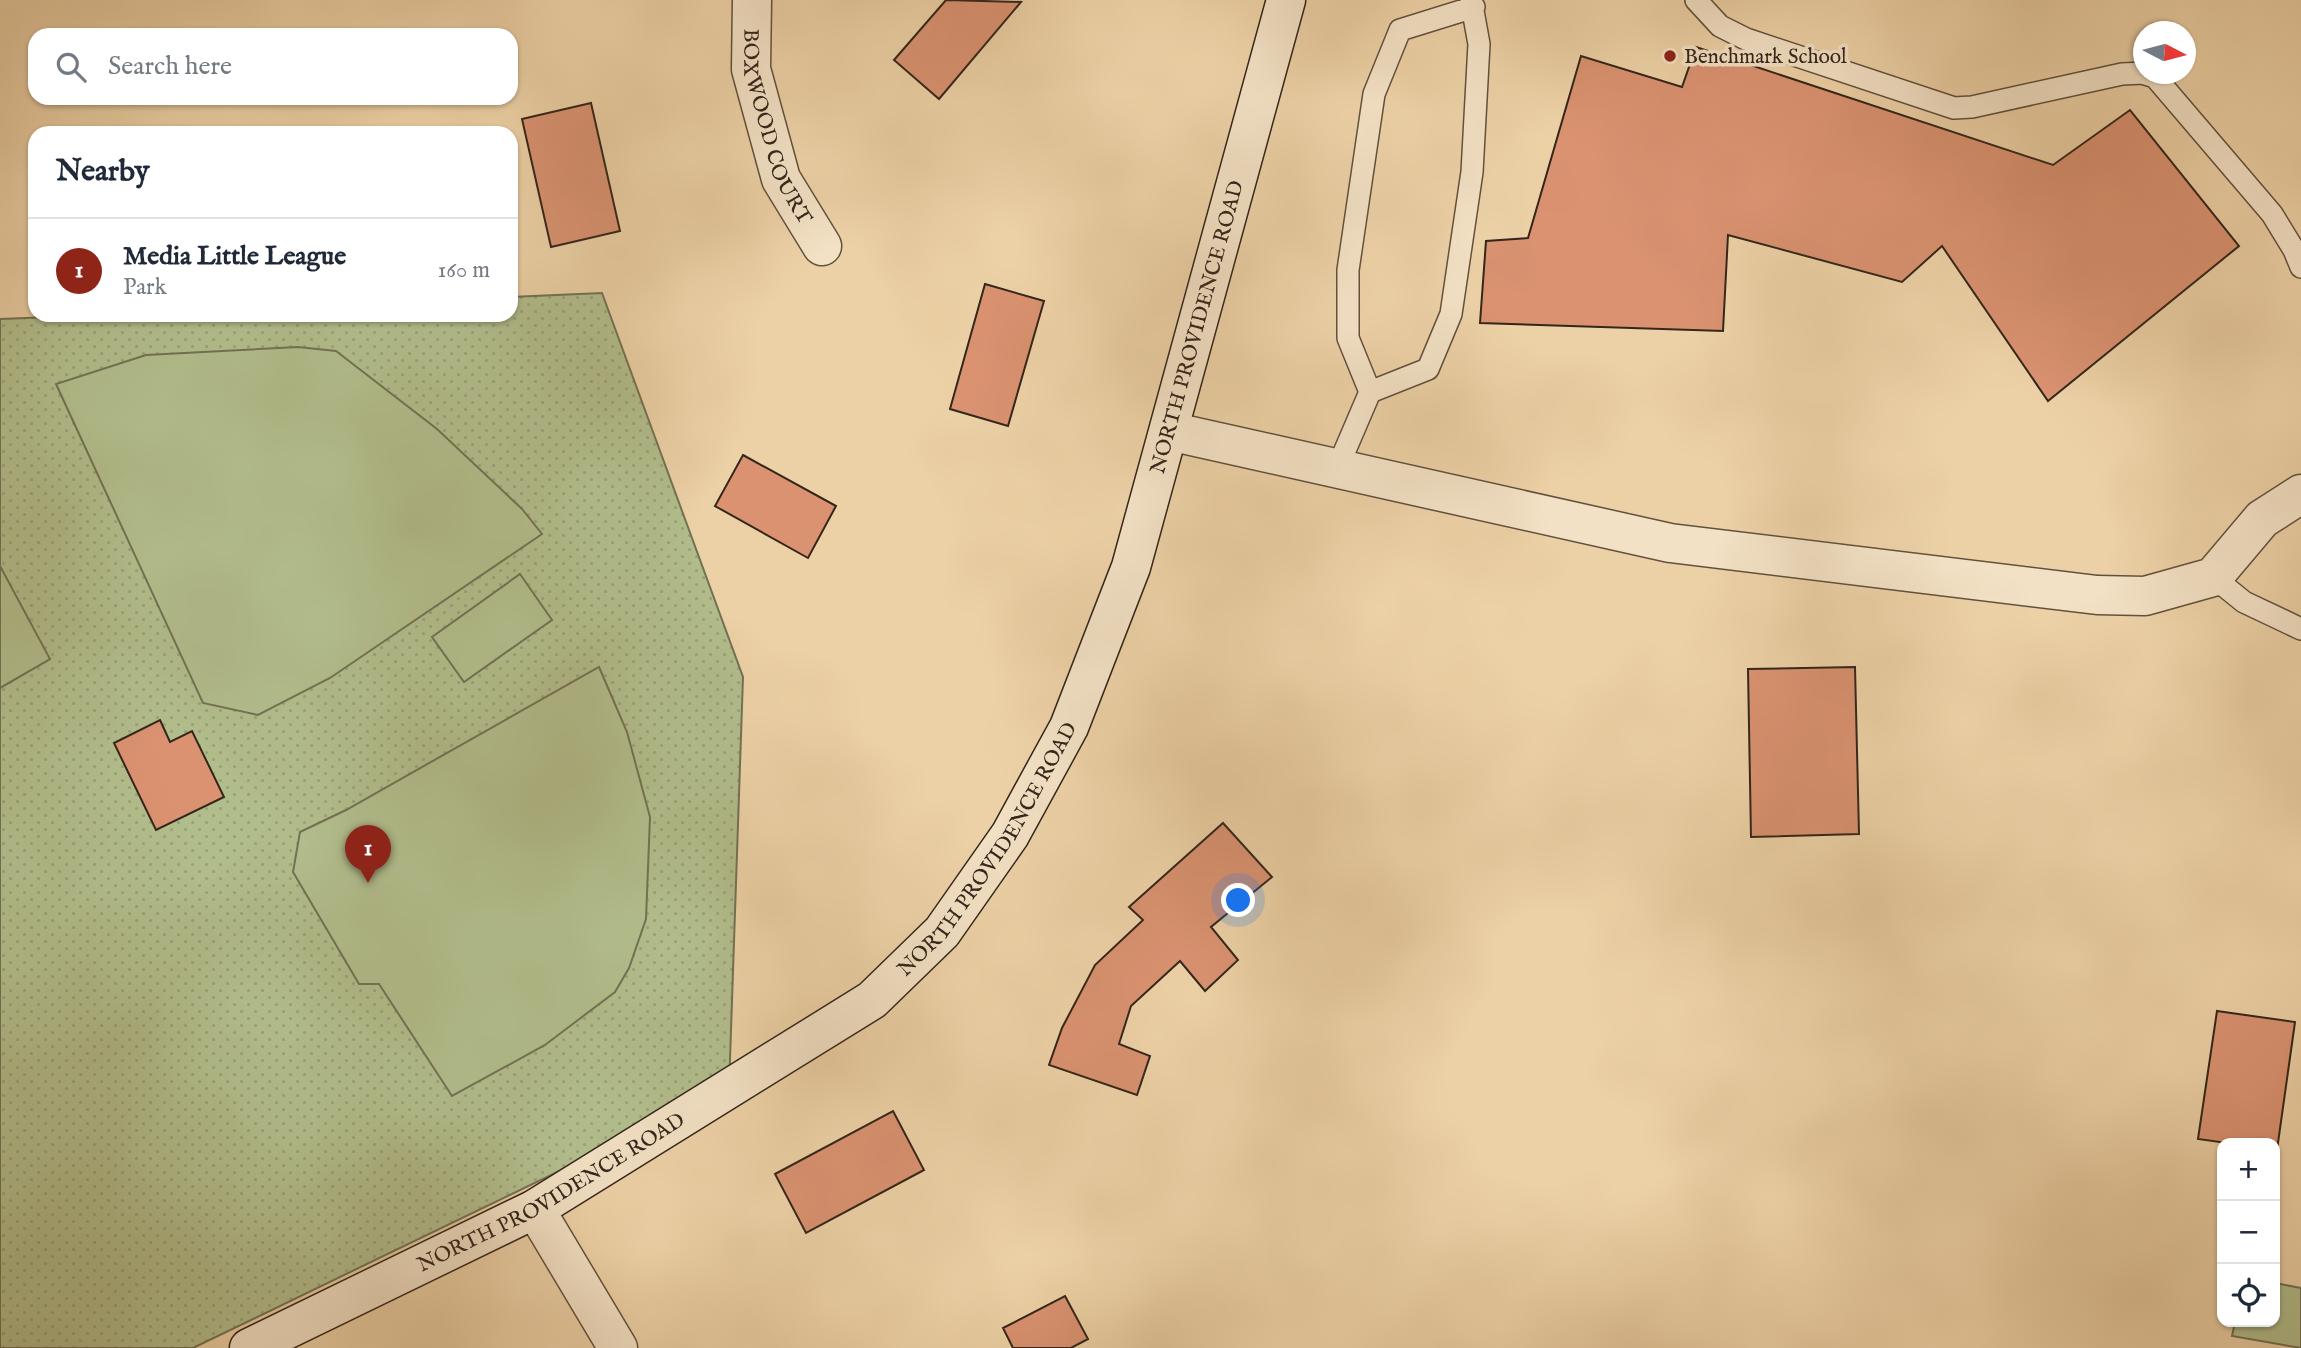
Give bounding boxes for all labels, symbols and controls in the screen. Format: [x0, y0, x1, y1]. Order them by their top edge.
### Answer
north arrow [2133, 21, 2196, 84]
search box [28, 28, 518, 105]
street label: BOXWOOD COURT [736, 28, 818, 230]
place label: Benchmark School [1684, 44, 1847, 71]
icon: search [52, 48, 90, 86]
marker: Benchmark School [1662, 48, 1678, 64]
text: Search here [108, 50, 232, 83]
text: Nearby [56, 153, 149, 191]
street label: NORTH PROVIDENCE ROAD [1145, 178, 1251, 477]
text: Media Little League [123, 240, 346, 273]
text: 1 [75, 256, 83, 285]
text: 160 m [438, 256, 490, 285]
text: Park [123, 273, 167, 302]
street label: NORTH PROVIDENCE ROAD [892, 718, 1084, 983]
pin: 1 [345, 825, 391, 883]
your location [1221, 883, 1255, 917]
street label: NORTH PROVIDENCE ROAD [413, 1107, 690, 1279]
map controls [2217, 1138, 2280, 1327]
button: + [2217, 1138, 2280, 1201]
button: − [2217, 1201, 2280, 1264]
button: locate [2217, 1264, 2280, 1327]

